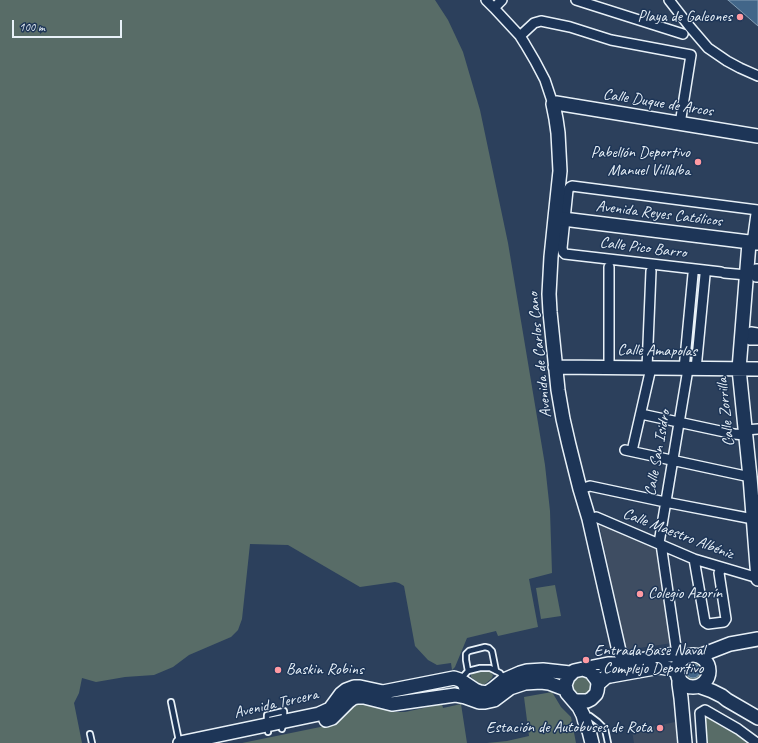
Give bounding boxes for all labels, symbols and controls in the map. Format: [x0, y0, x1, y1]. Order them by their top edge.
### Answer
place label: Playa de Galeones [637, 7, 732, 27]
scale bar [14, 12, 124, 38]
marker: Playa de Galeones [735, 12, 745, 22]
text: 100 m [19, 19, 45, 35]
street label: Calle Duque de Arcos [602, 85, 714, 121]
place label: Pabellón Deportivo Manuel Villalba [591, 143, 690, 181]
marker: Pabellón Deportivo Manuel Villalba [693, 157, 703, 167]
street label: Avenida Reyes Católicos [595, 197, 723, 231]
street label: Calle Pico Barro [599, 233, 687, 263]
street label: Avenida de Carlos Cano [524, 291, 556, 419]
street label: Calle Amapolas [617, 341, 697, 361]
street label: Calle Zorrilla [713, 377, 739, 447]
street label: Calle San Isidro [641, 408, 675, 498]
street label: Calle Maestro Albéniz [620, 504, 736, 564]
place label: Colegio Azorín [648, 584, 722, 604]
marker: Colegio Azorín [635, 589, 645, 599]
place label: Entrada Base Naval - Complejo Deportivo [594, 641, 705, 679]
marker: Entrada Base Naval - Complejo Deportivo [581, 655, 591, 665]
place label: Baskin Robins [286, 660, 363, 680]
marker: Baskin Robins [273, 665, 283, 675]
street label: Avenida Tercera [232, 685, 320, 723]
place label: Estación de Autobuses de Rota [486, 718, 652, 738]
marker: Estación de Autobuses de Rota [655, 723, 665, 733]

